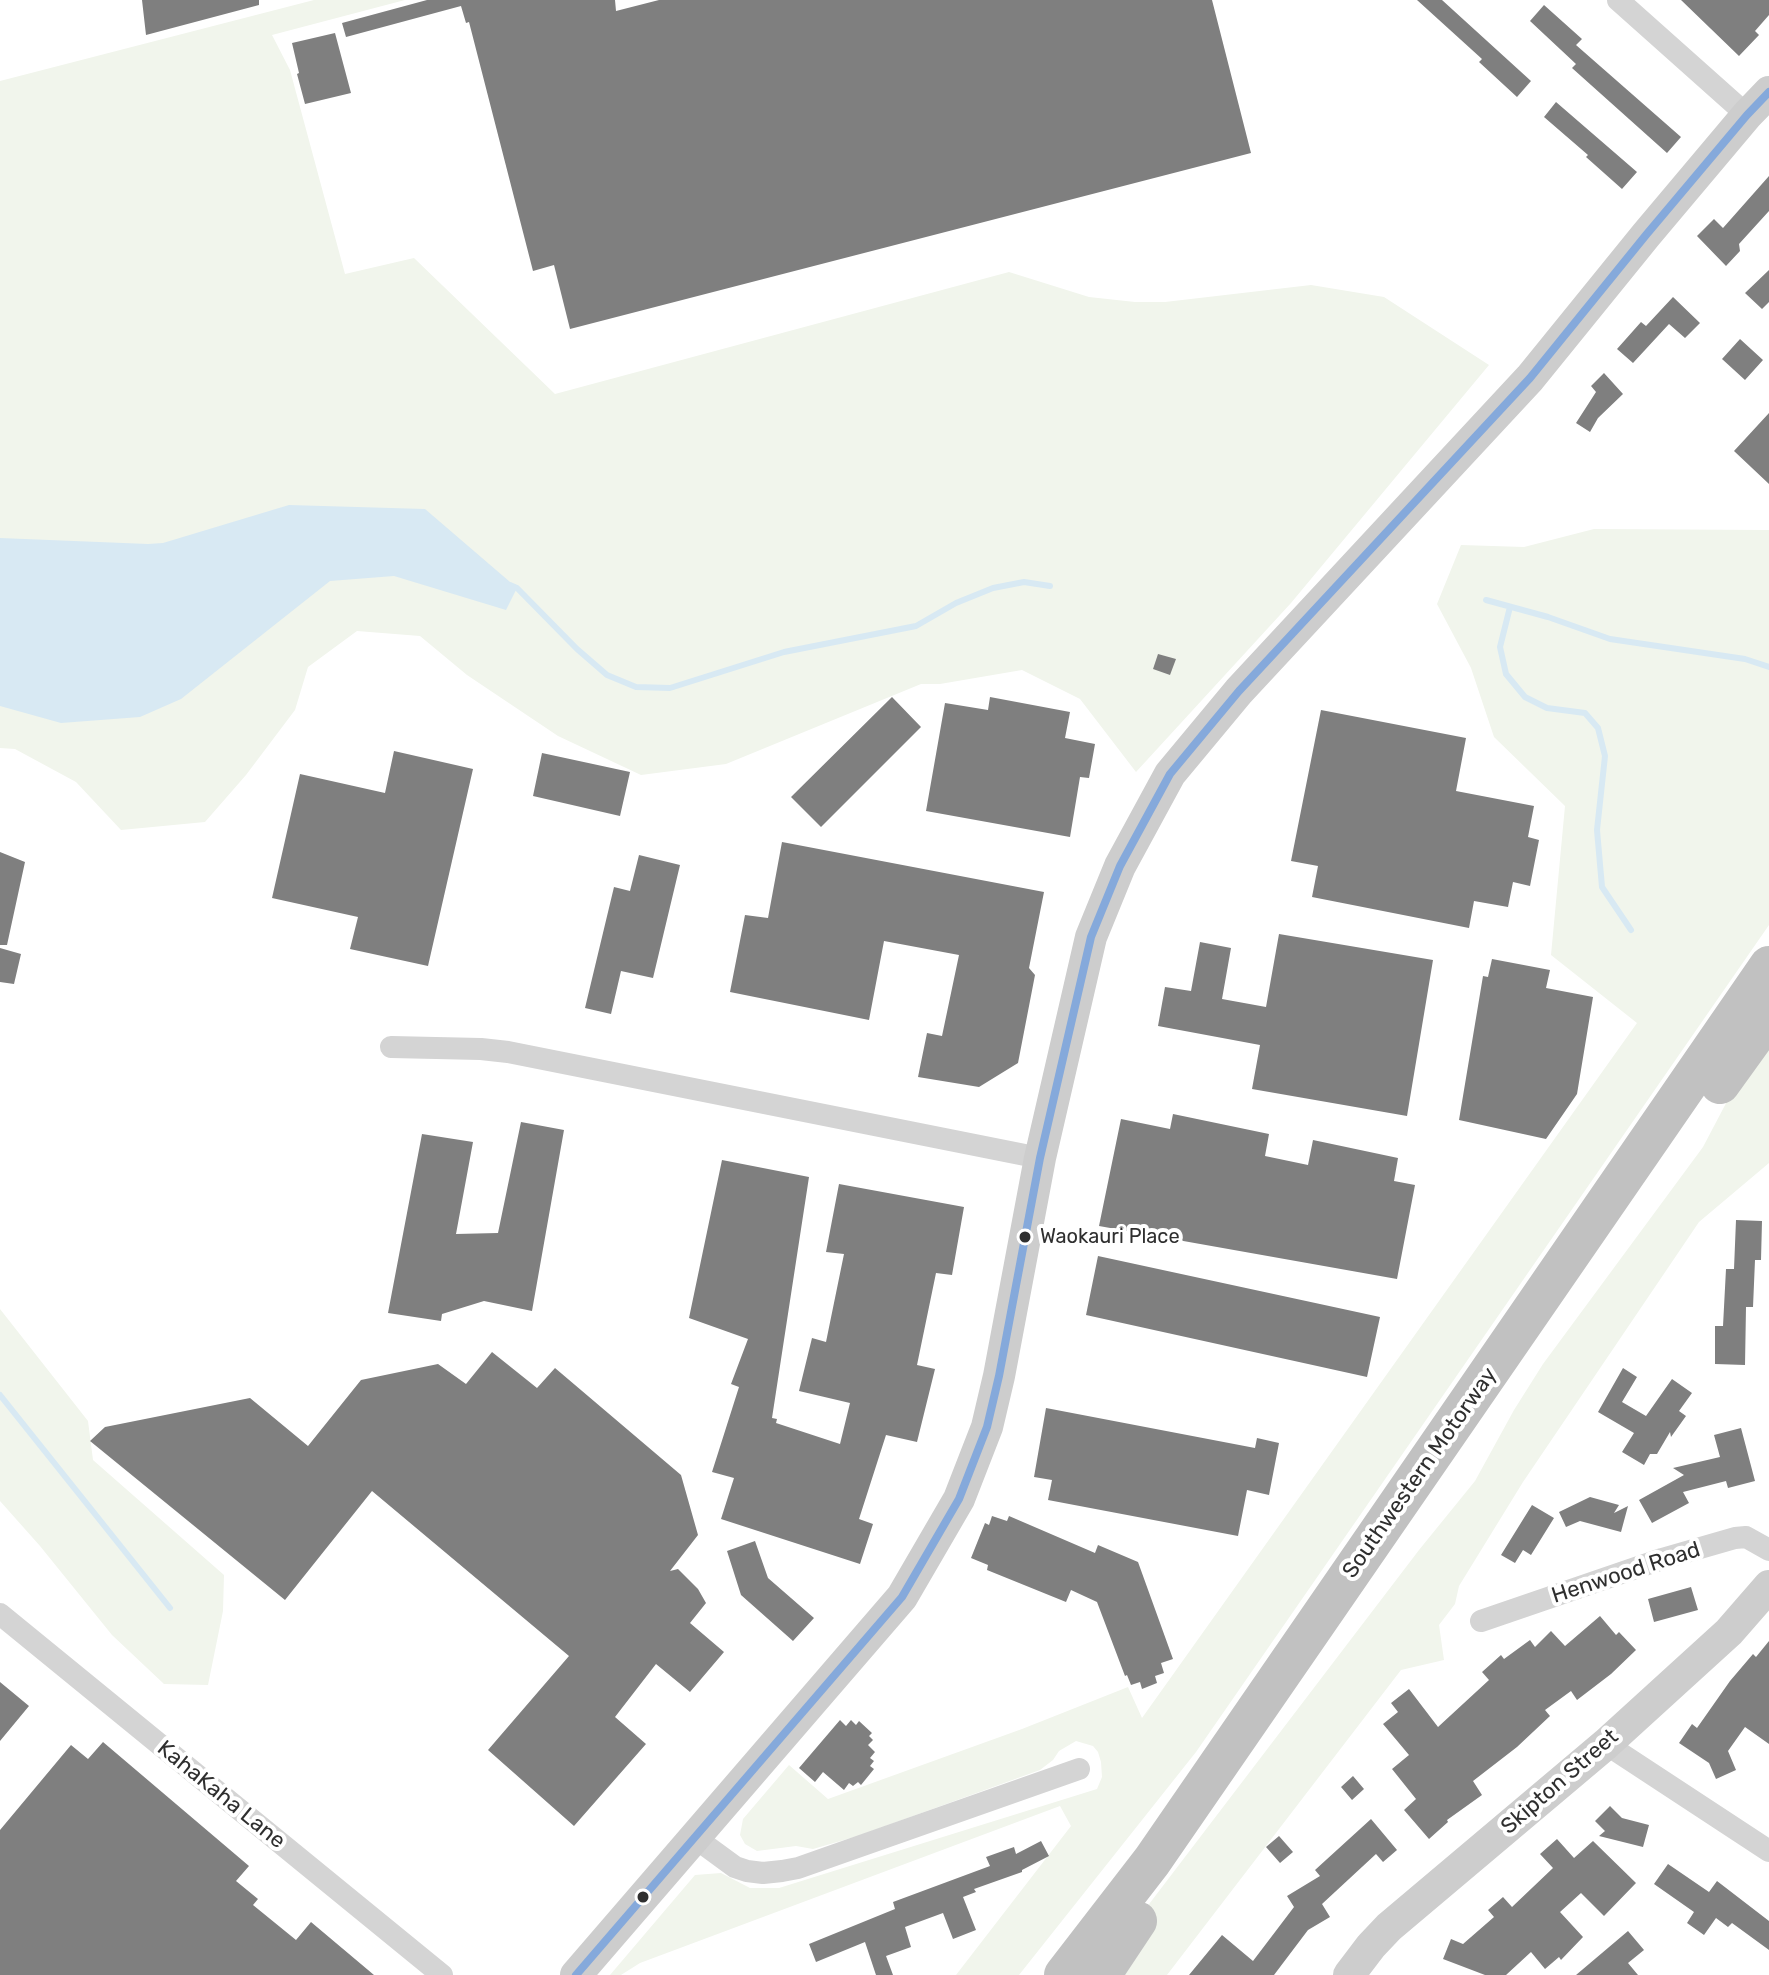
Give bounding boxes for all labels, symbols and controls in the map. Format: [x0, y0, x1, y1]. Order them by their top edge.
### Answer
place label: Waokauri Place [1040, 1225, 1180, 1249]
marker: Waokauri Place [1017, 1229, 1033, 1245]
street label: Southwestern Motorway [1337, 1363, 1503, 1583]
street label: Henwood Road [1548, 1537, 1704, 1609]
street label: Skipton Street [1496, 1724, 1624, 1840]
street label: KahaKaha Lane [152, 1735, 290, 1855]
unlabelled marker [635, 1889, 651, 1905]

